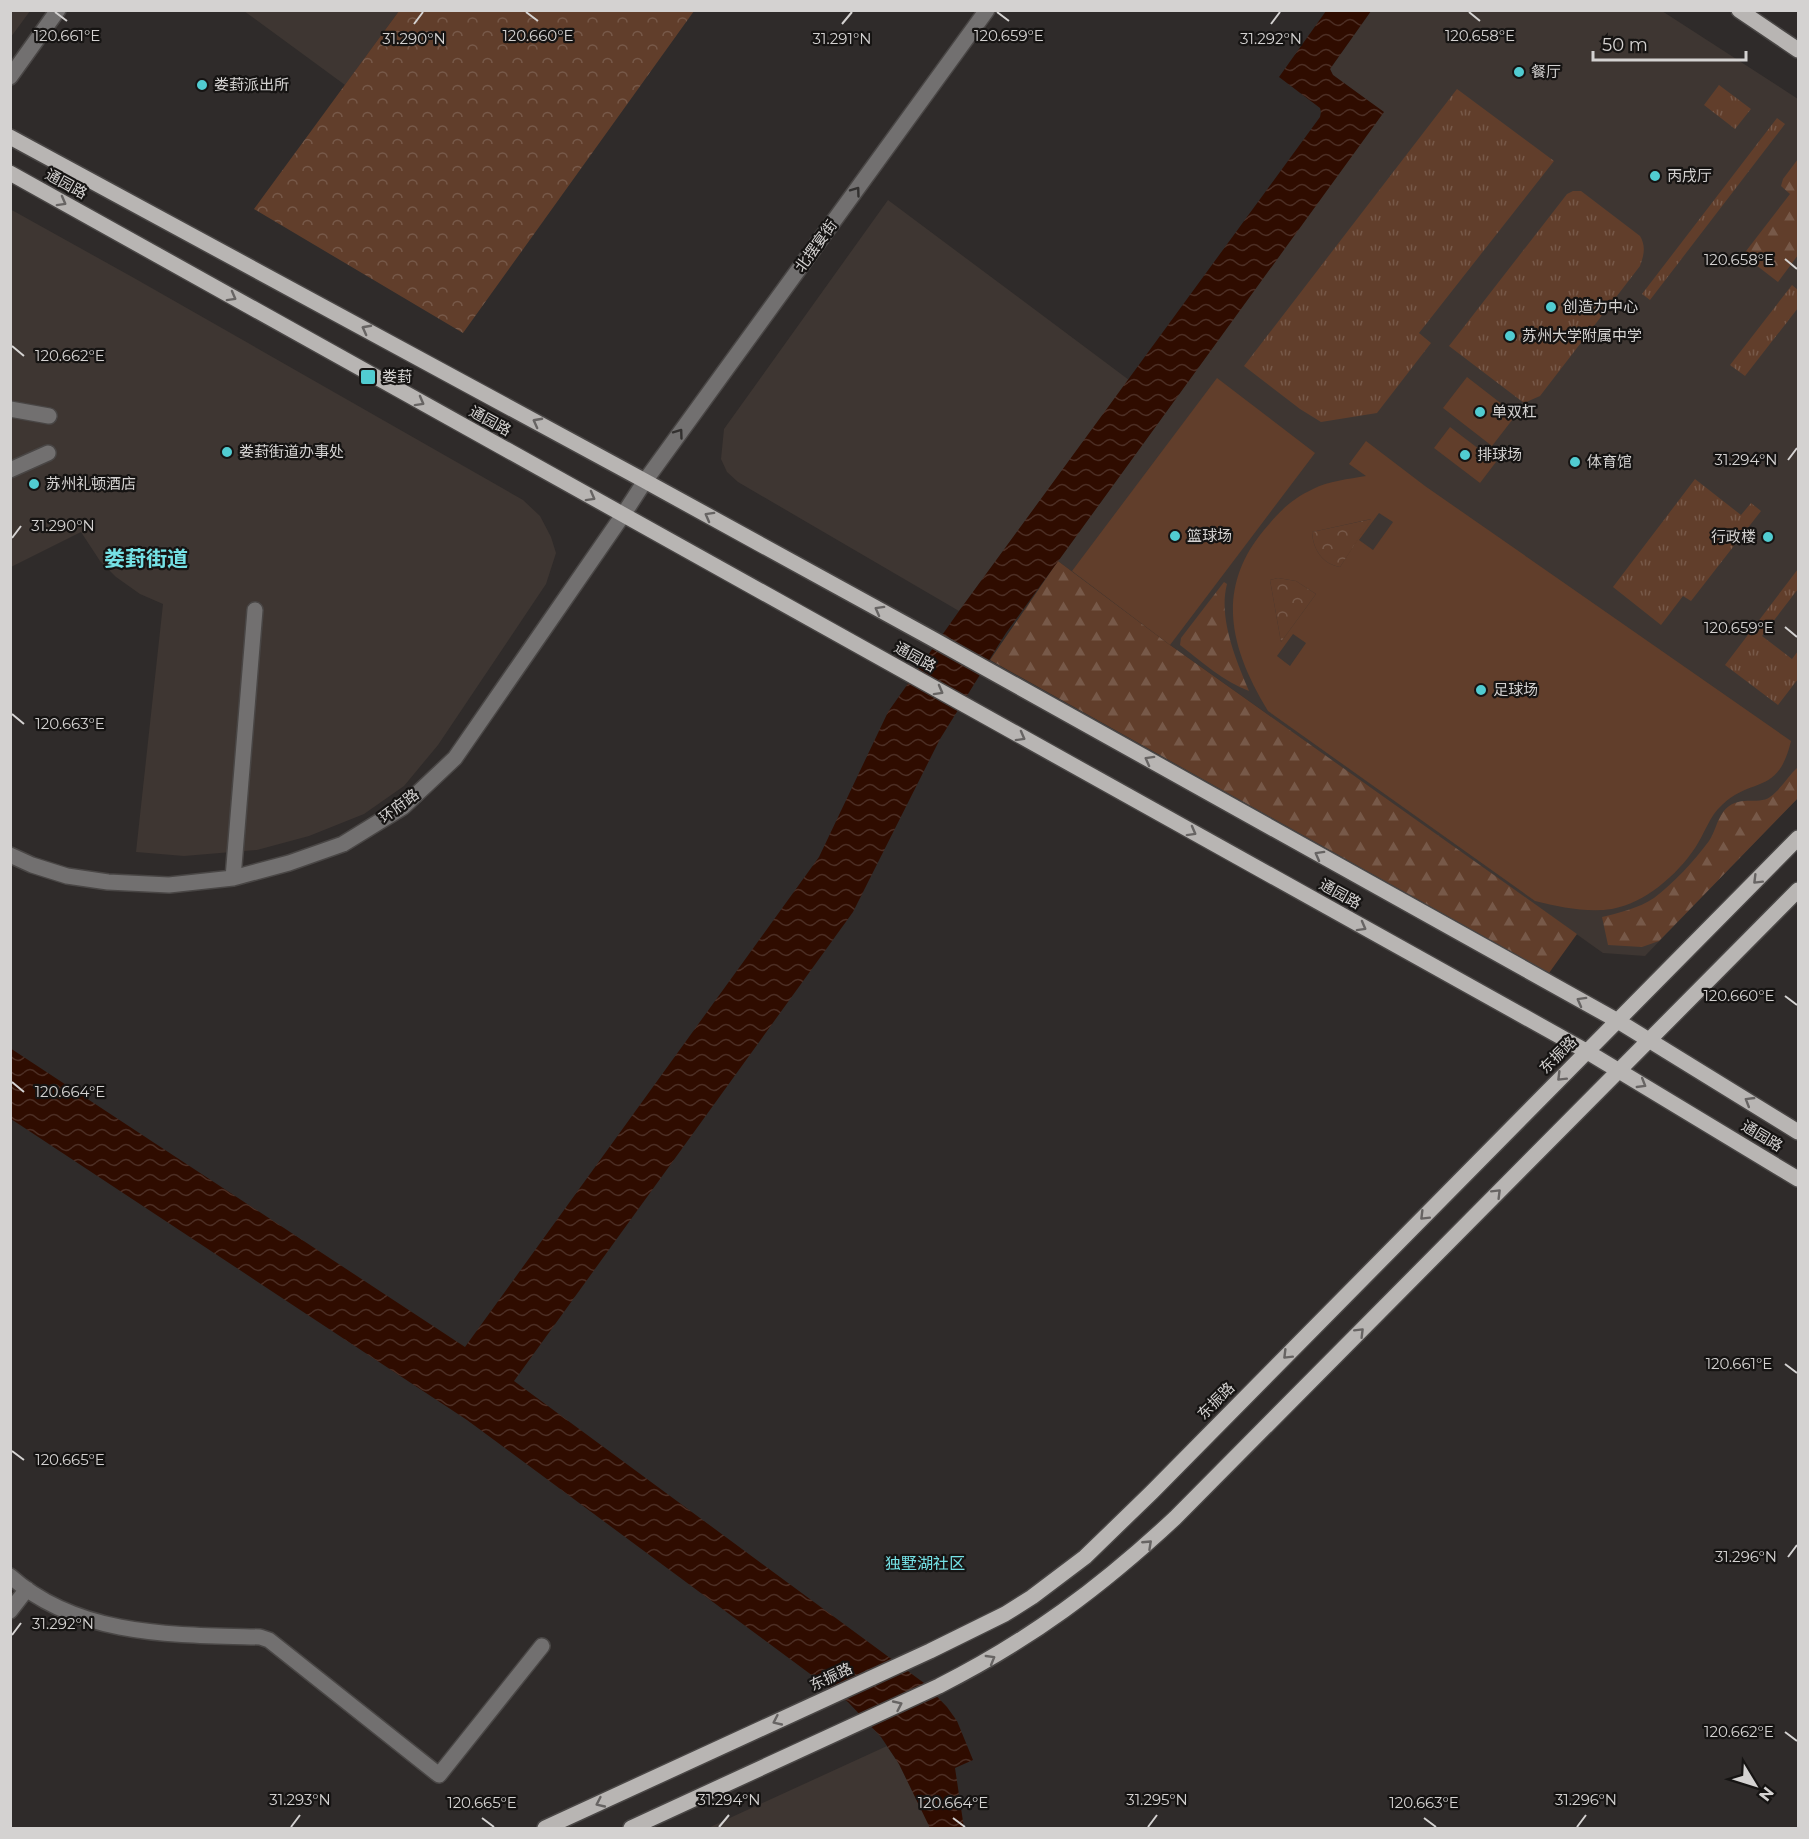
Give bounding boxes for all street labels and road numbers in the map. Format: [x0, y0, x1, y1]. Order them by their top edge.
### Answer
street label: 通园路 [42, 164, 91, 203]
street label: 北摆宴街 [790, 216, 841, 276]
street label: 通园路 [466, 401, 515, 440]
street label: 通园路 [891, 637, 940, 676]
street label: 环府路 [375, 784, 422, 827]
street label: 通园路 [1316, 874, 1365, 913]
street label: 东振路 [1535, 1032, 1580, 1077]
street label: 通园路 [1738, 1116, 1786, 1155]
street label: 东振路 [1193, 1378, 1238, 1423]
street label: 东振路 [806, 1658, 855, 1695]

